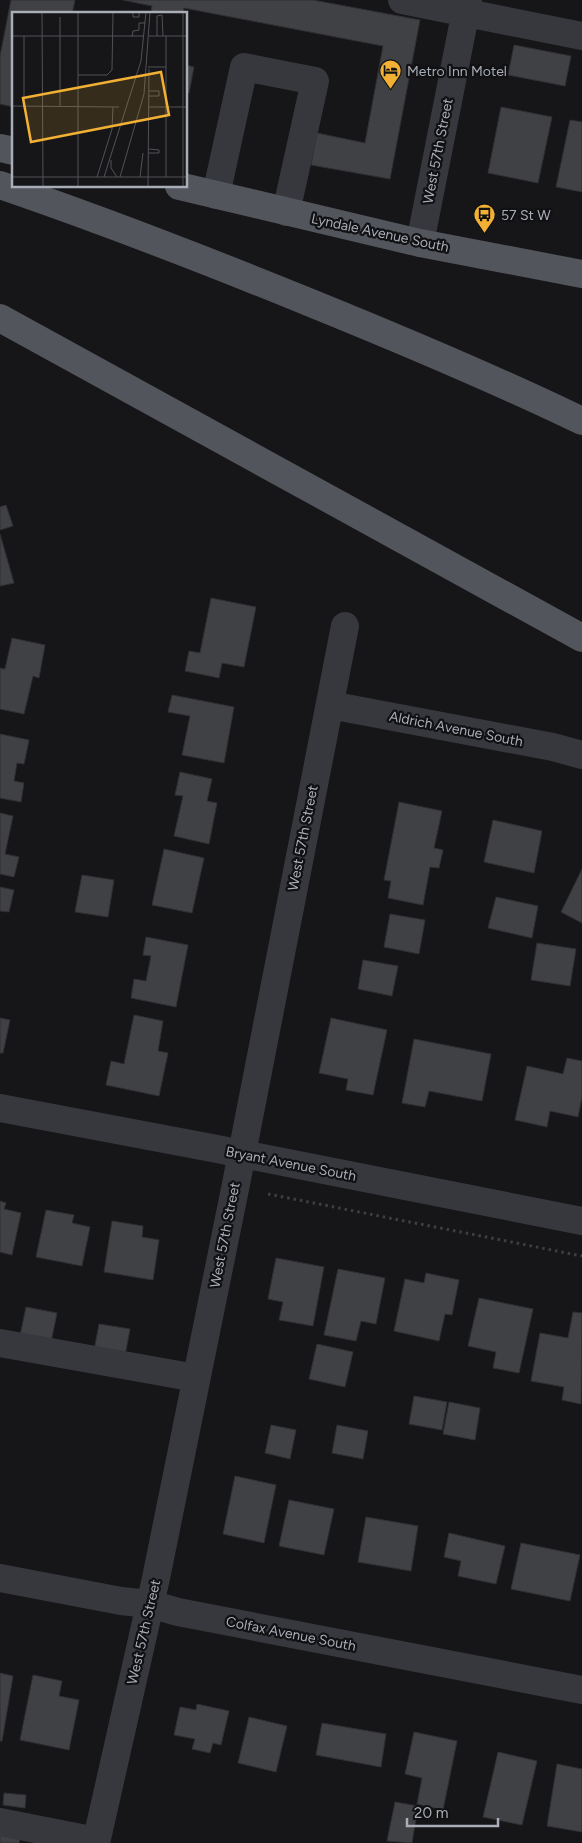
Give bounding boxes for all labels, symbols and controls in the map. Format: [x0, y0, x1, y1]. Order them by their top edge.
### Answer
inset map [12, 12, 188, 188]
hotel icon: Metro Inn Motel [379, 59, 403, 90]
place label: Metro Inn Motel [407, 63, 507, 80]
street label: West 57th Street [419, 97, 457, 205]
bus stop icon: 57 St W [473, 203, 497, 234]
place label: 57 St W [501, 207, 551, 224]
street label: Lyndale Avenue South [310, 210, 451, 256]
street label: Aldrich Avenue South [388, 708, 525, 750]
street label: West 57th Street [284, 784, 322, 892]
street label: Bryant Avenue South [224, 1143, 358, 1185]
street label: West 57th Street [206, 1181, 244, 1289]
street label: West 57th Street [124, 1578, 164, 1686]
street label: Colfax Avenue South [225, 1613, 358, 1655]
scale bar [407, 1796, 498, 1828]
text: 20 m [414, 1804, 448, 1822]

